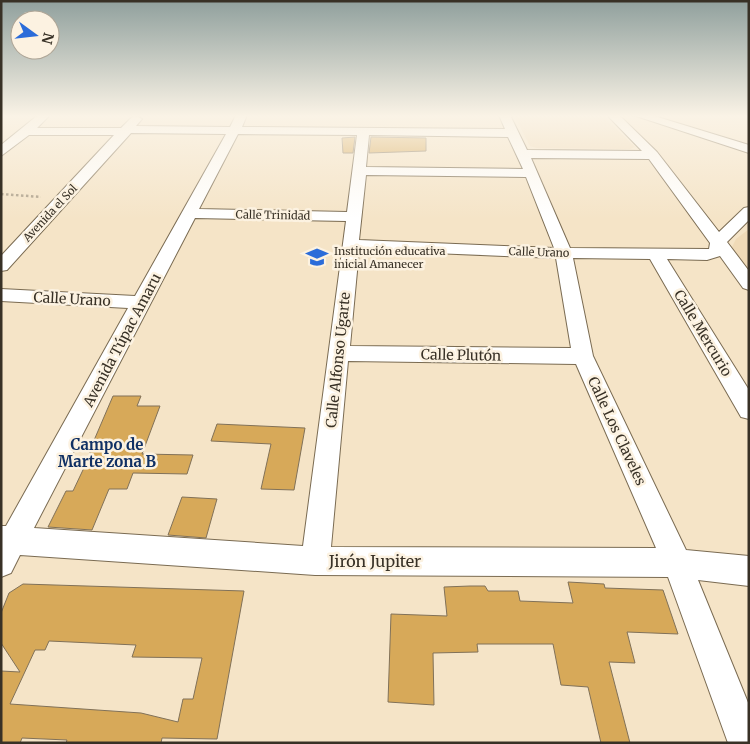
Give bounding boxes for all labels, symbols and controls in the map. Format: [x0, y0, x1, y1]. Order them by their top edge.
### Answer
north arrow [10, 10, 60, 60]
text: N [37, 31, 58, 46]
street label: Avenida el Sol [19, 181, 80, 245]
street label: Calle Trinidad [236, 207, 311, 223]
school or university icon: Institución educativa inicial Amanecer [304, 244, 330, 270]
place label: Institución educativa inicial Amanecer [334, 244, 446, 271]
street label: Calle Urano [508, 244, 570, 260]
street label: Avenida Túpac Amaru [79, 270, 165, 411]
street label: Calle Mercurio [670, 286, 736, 380]
street label: Calle Urano [33, 288, 111, 310]
street label: Calle Alfonso Ugarte [322, 291, 354, 429]
street label: Calle Plutón [421, 345, 501, 365]
street label: Calle Los Claveles [584, 374, 650, 488]
district label: Campo de Marte zona B [58, 435, 156, 471]
street label: Jirón Jupiter [328, 551, 421, 571]

